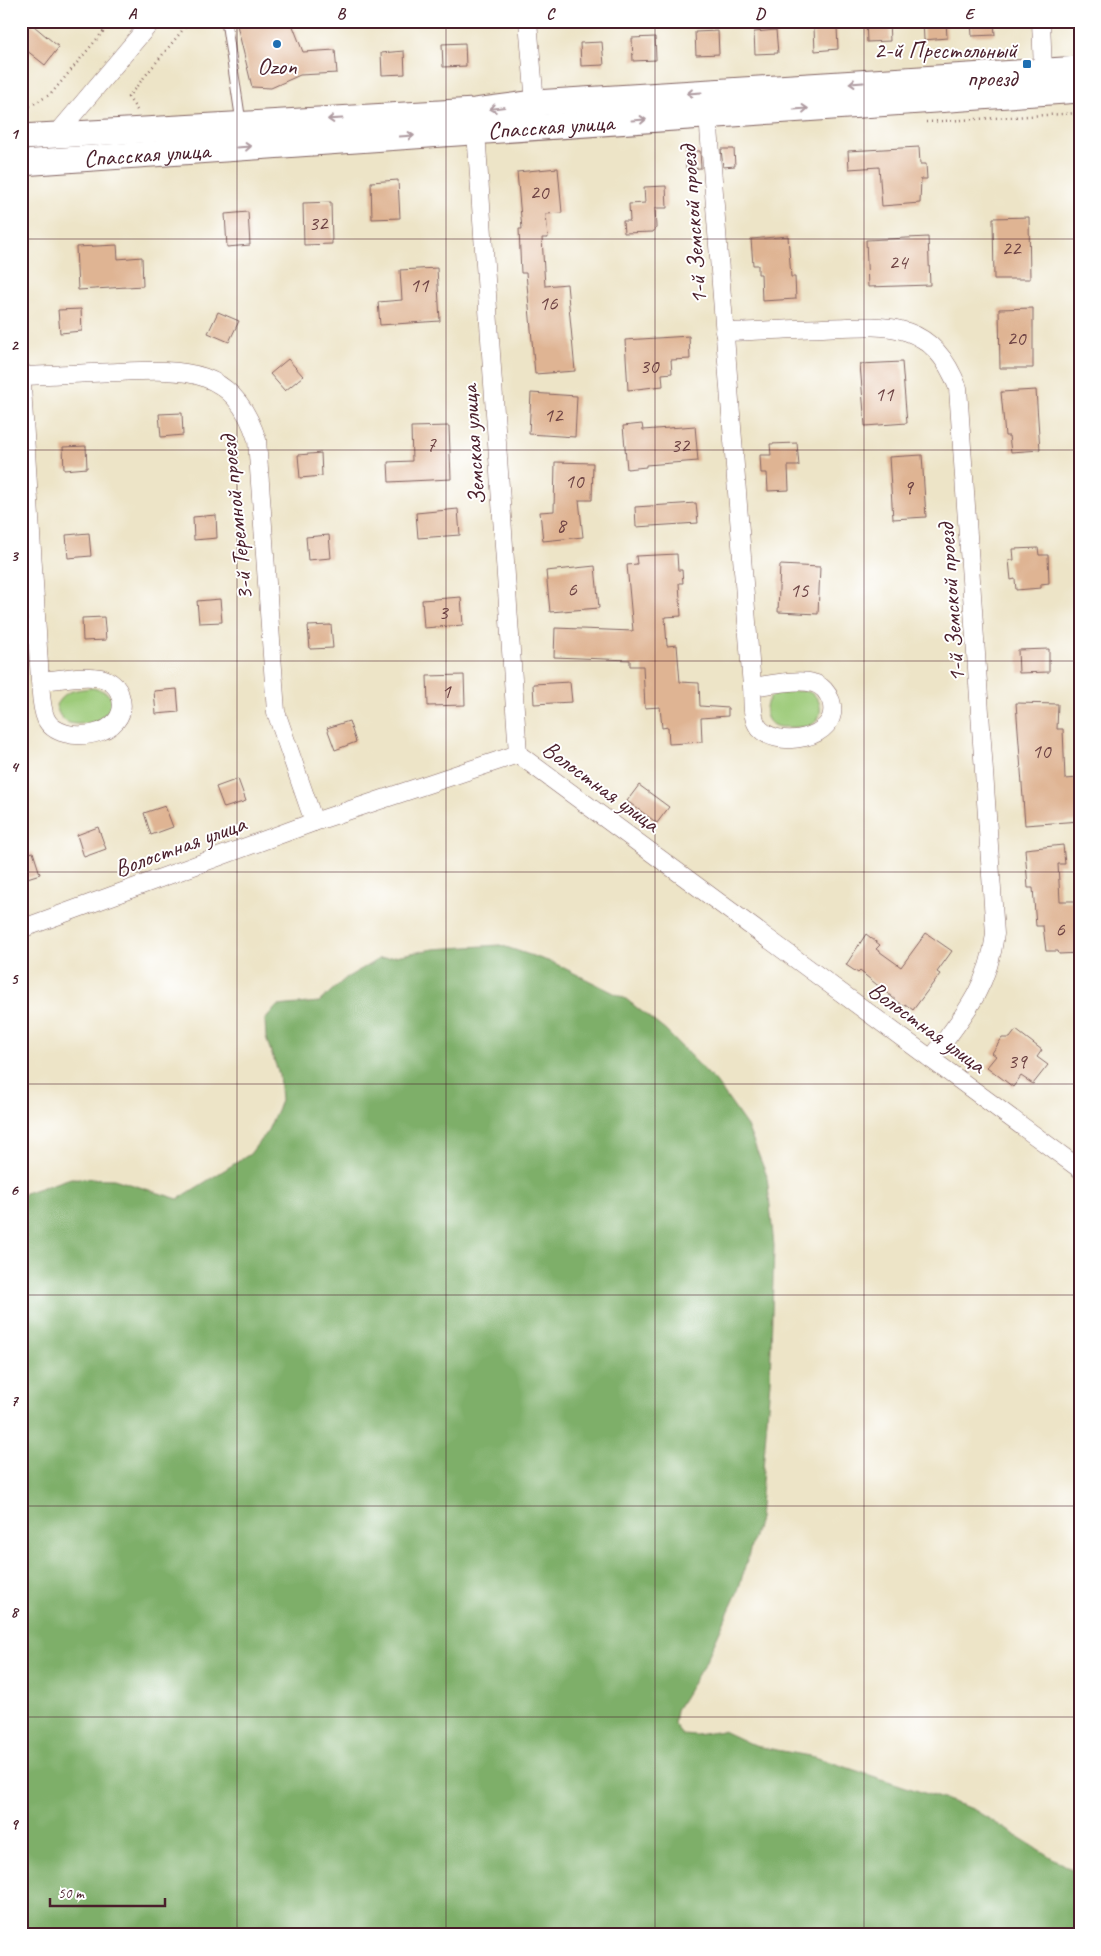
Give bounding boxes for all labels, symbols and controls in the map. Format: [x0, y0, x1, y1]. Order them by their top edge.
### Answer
text: A [128, 4, 138, 24]
text: B [337, 4, 347, 24]
text: C [546, 4, 556, 24]
text: D [755, 4, 766, 24]
text: E [965, 4, 976, 24]
place label: 2-й Престольный проезд [874, 35, 1020, 93]
marker: Ozon [271, 38, 283, 50]
place label: Ozon [257, 51, 297, 81]
marker: 2-й Престольный проезд [1021, 58, 1033, 70]
one-way arrow [849, 78, 865, 87]
one-way arrow [687, 88, 703, 97]
one-way arrow [490, 103, 506, 113]
one-way arrow [792, 104, 808, 113]
street label: Спасская улица [487, 107, 617, 146]
one-way arrow [328, 114, 344, 123]
one-way arrow [630, 115, 646, 125]
text: 1 [10, 124, 19, 144]
one-way arrow [398, 131, 414, 141]
street label: Спасская улица [83, 135, 213, 174]
one-way arrow [236, 142, 252, 152]
street label: 1-й Земской проезд [672, 142, 714, 305]
house number: 20 [530, 179, 550, 205]
house number: 32 [309, 210, 329, 236]
house number: 22 [1002, 235, 1022, 261]
house number: 24 [889, 249, 910, 275]
house number: 11 [410, 272, 430, 298]
house number: 16 [539, 290, 558, 316]
house number: 20 [1007, 325, 1027, 351]
text: 2 [10, 335, 19, 355]
house number: 30 [640, 353, 660, 379]
house number: 11 [875, 381, 895, 407]
street label: Земская улица [454, 382, 492, 506]
house number: 12 [544, 402, 564, 428]
house number: 7 [426, 431, 437, 457]
street label: 3-й Теремной проезд [212, 432, 260, 602]
house number: 32 [671, 432, 691, 458]
house number: 10 [565, 468, 585, 494]
house number: 9 [903, 474, 914, 500]
house number: 8 [556, 512, 568, 538]
street label: 1-й Земской проезд [930, 520, 972, 683]
text: 3 [10, 546, 19, 566]
house number: 6 [567, 576, 577, 602]
house number: 15 [790, 577, 810, 603]
house number: 3 [438, 599, 449, 625]
house number: 1 [441, 678, 452, 704]
street label: Волостная улица [537, 733, 667, 839]
house number: 10 [1032, 738, 1052, 764]
text: 4 [10, 757, 19, 777]
street label: Волостная улица [110, 808, 251, 884]
house number: 6 [1055, 916, 1065, 942]
text: 5 [11, 969, 20, 989]
street label: Волостная улица [863, 974, 993, 1080]
house number: 39 [1008, 1048, 1028, 1074]
text: 6 [10, 1180, 19, 1200]
text: 7 [10, 1391, 19, 1411]
text: 8 [10, 1602, 19, 1622]
text: 9 [10, 1814, 19, 1834]
scale bar [50, 1876, 165, 1908]
text: 50 m [58, 1884, 85, 1903]

